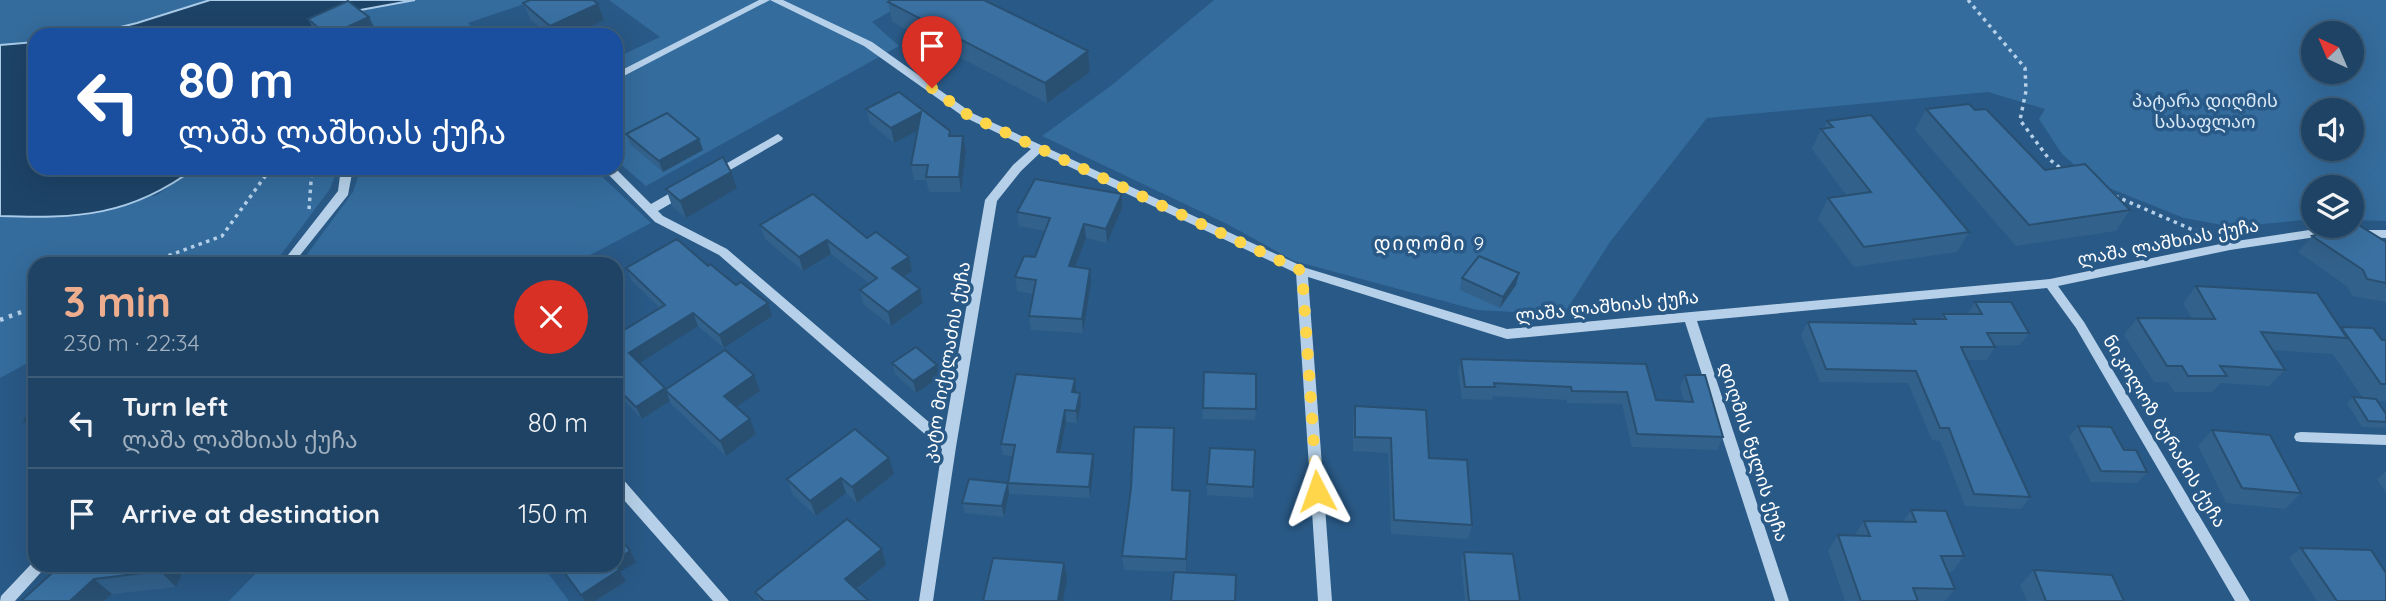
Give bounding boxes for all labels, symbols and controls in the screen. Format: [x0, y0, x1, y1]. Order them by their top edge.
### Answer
pin [902, 16, 962, 88]
north arrow [2301, 21, 2364, 84]
map controls [2301, 21, 2364, 238]
icon: arrive [913, 27, 951, 65]
text: 80 m [178, 49, 294, 110]
icon: left [63, 56, 154, 147]
park label: პატარა დიღმის სასაფლაო [2132, 89, 2278, 133]
button: sound [2301, 98, 2364, 161]
text: ლაშა ლაშხიას ქუჩა [178, 112, 506, 152]
button: layers [2301, 175, 2364, 238]
street label: ლაშა ლაშხიას ქუჩა [2075, 213, 2261, 271]
district label: დიღომი 9 [1374, 231, 1486, 256]
street label: კატო მიქელაძის ქუჩა [917, 260, 975, 464]
text: 3 min [63, 275, 171, 328]
button: close [514, 280, 588, 354]
street label: ლაშა ლაშხიას ქუჩა [1514, 285, 1700, 327]
text: 230 m · 22:34 [63, 328, 200, 357]
street label: ნიკოლოზ ბურაძის ქუჩა [2098, 330, 2232, 532]
street label: დიღმის წყლის ქუჩა [1714, 359, 1794, 545]
text: Turn left [122, 390, 229, 423]
icon: left [63, 404, 101, 442]
text: 80 m [528, 406, 588, 439]
text: ლაშა ლაშხიას ქუჩა [122, 425, 358, 454]
position arrow [1280, 454, 1354, 528]
icon: arrive [63, 495, 101, 533]
text: Arrive at destination [122, 497, 380, 530]
text: 150 m [518, 497, 588, 530]

